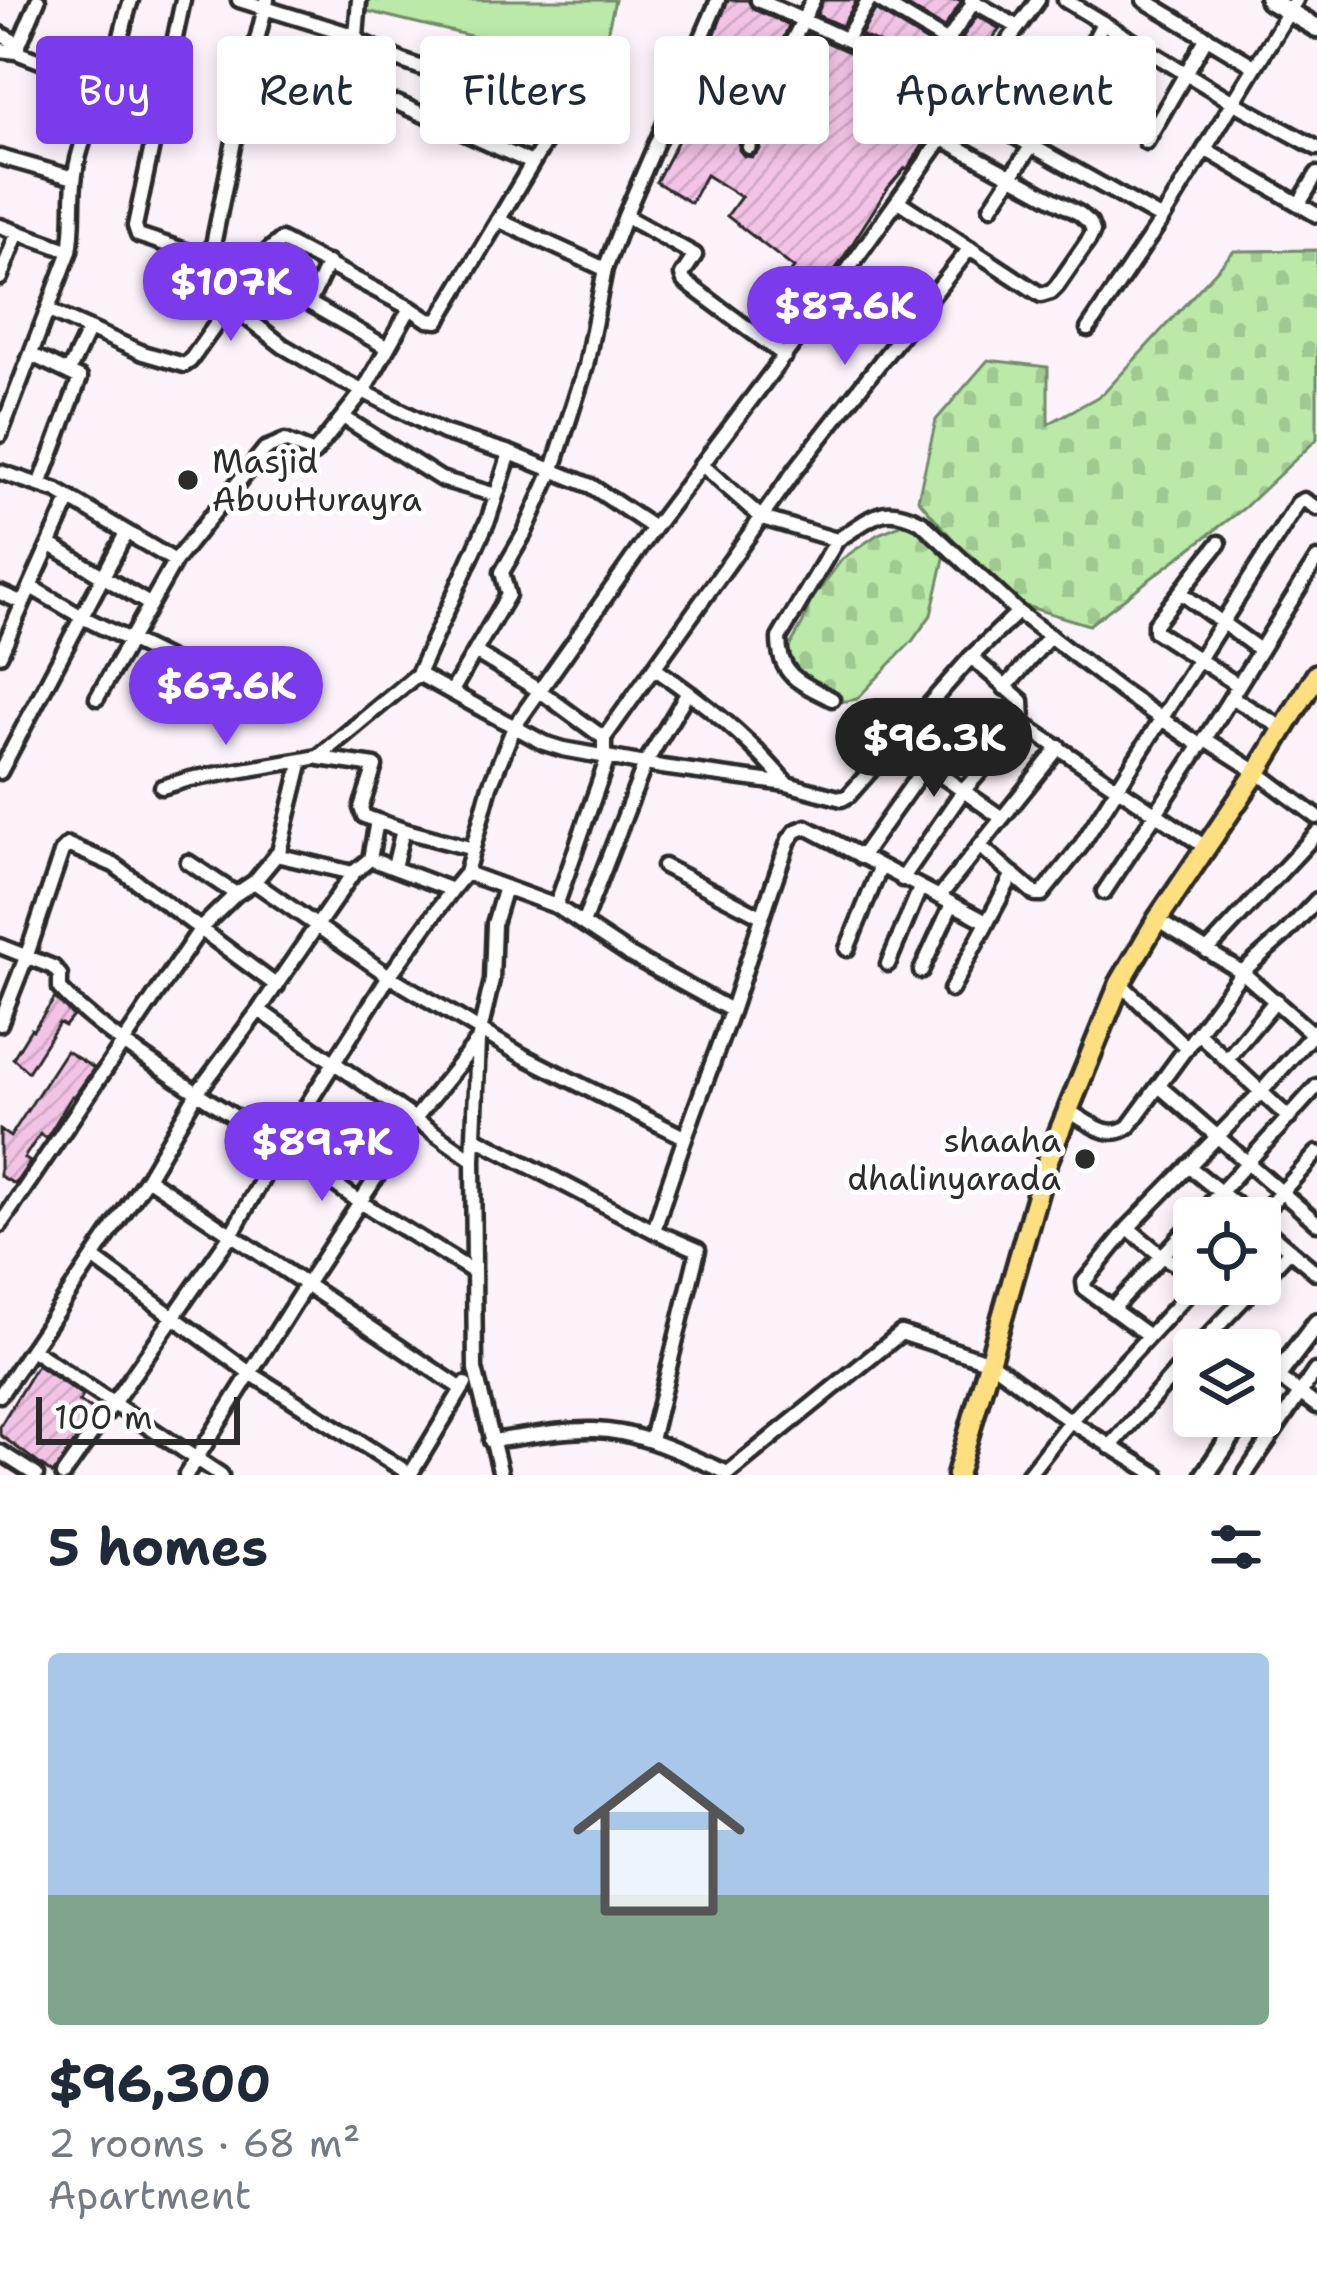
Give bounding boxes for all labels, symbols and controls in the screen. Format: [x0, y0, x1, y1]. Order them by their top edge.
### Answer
chip: Buy [36, 36, 193, 144]
chip: Rent [217, 36, 396, 144]
chip: Filters [420, 36, 630, 144]
chip: New [654, 36, 829, 144]
chip: Apartment [853, 36, 1156, 144]
pin: $107K [147, 242, 315, 344]
text: $107K [170, 255, 292, 307]
pin: $87.6K [747, 266, 943, 368]
text: $87.6K [774, 279, 916, 331]
place label: Masjid AbuuHurayra [212, 439, 422, 522]
marker: Masjid AbuuHurayra [175, 467, 201, 493]
pin: $67.6K [128, 646, 324, 748]
text: $67.6K [156, 659, 296, 711]
pin: $96.3K [836, 698, 1032, 800]
text: $96.3K [862, 711, 1006, 763]
pin: $89.7K [224, 1102, 420, 1204]
text: $89.7K [251, 1115, 393, 1167]
place label: shaaha dhalinyarada [847, 1118, 1061, 1201]
marker: shaaha dhalinyarada [1072, 1146, 1098, 1172]
map controls [1173, 1197, 1281, 1437]
button: locate [1173, 1197, 1281, 1305]
button: layers [1173, 1329, 1281, 1437]
scale bar [36, 1391, 240, 1444]
text: 100 m [54, 1395, 153, 1440]
text: 5 homes [48, 1513, 268, 1581]
icon: filters [1203, 1514, 1269, 1580]
icon: home [551, 1731, 767, 1947]
text: $96,300 [48, 2049, 271, 2117]
text: 2 rooms · 68 m² [48, 2117, 360, 2169]
text: Apartment [48, 2169, 251, 2221]

